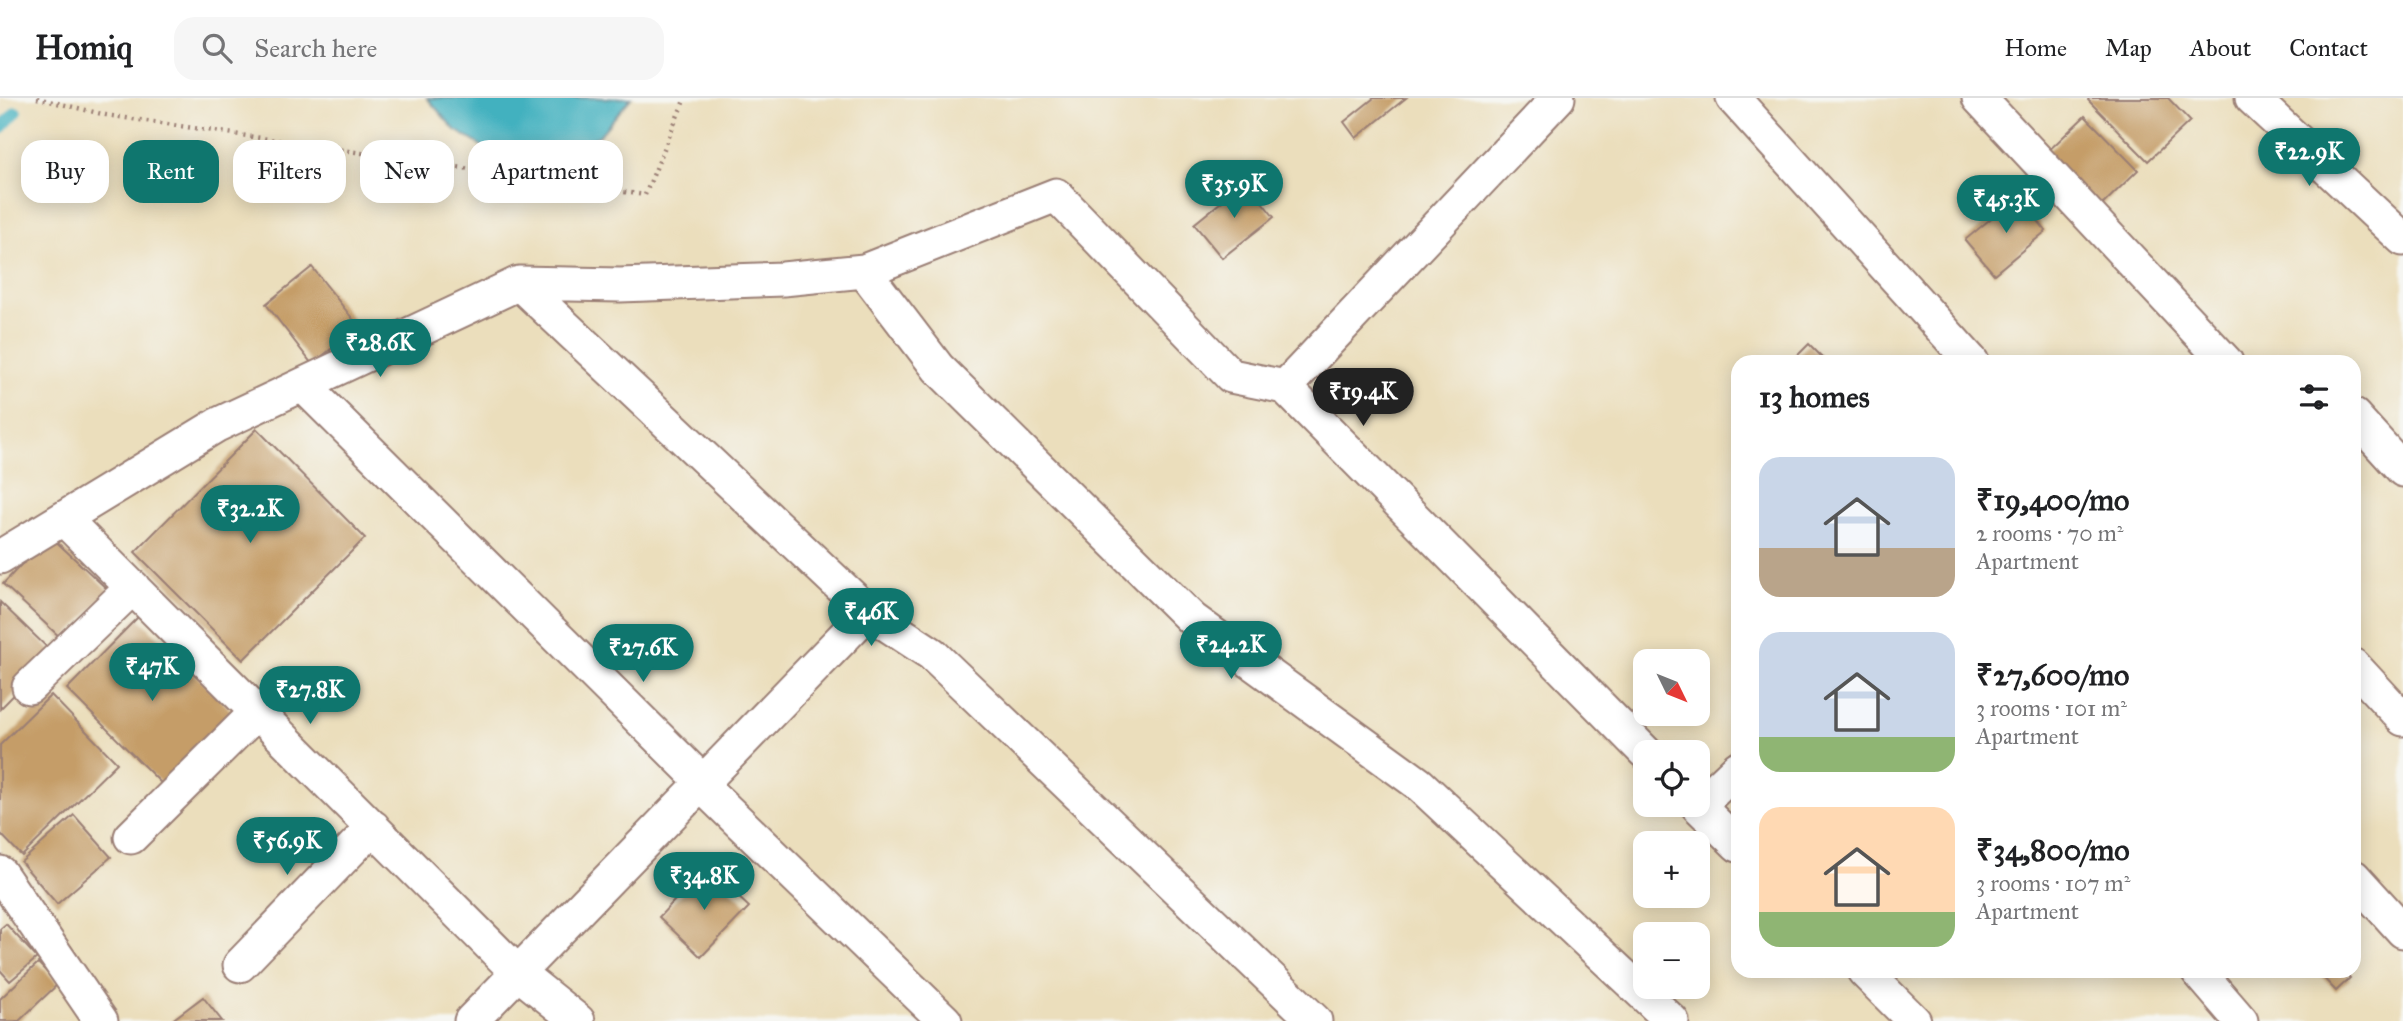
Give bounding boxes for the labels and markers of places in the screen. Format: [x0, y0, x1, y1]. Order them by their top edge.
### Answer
pin: ₹22.9K [2252, 129, 2366, 188]
pin: ₹35.9K [1177, 160, 1291, 220]
pin: ₹45.3K [1949, 176, 2063, 235]
pin: ₹28.6K [323, 320, 437, 379]
pin: ₹19.4K [1306, 368, 1420, 428]
pin: ₹32.2K [193, 486, 307, 545]
pin: ₹46K [830, 588, 912, 648]
pin: ₹24.2K [1174, 622, 1288, 681]
pin: ₹27.6K [586, 624, 700, 684]
pin: ₹47K [111, 644, 193, 703]
pin: ₹27.8K [253, 666, 367, 726]
pin: ₹56.9K [230, 818, 344, 877]
pin: ₹34.8K [647, 852, 761, 912]

